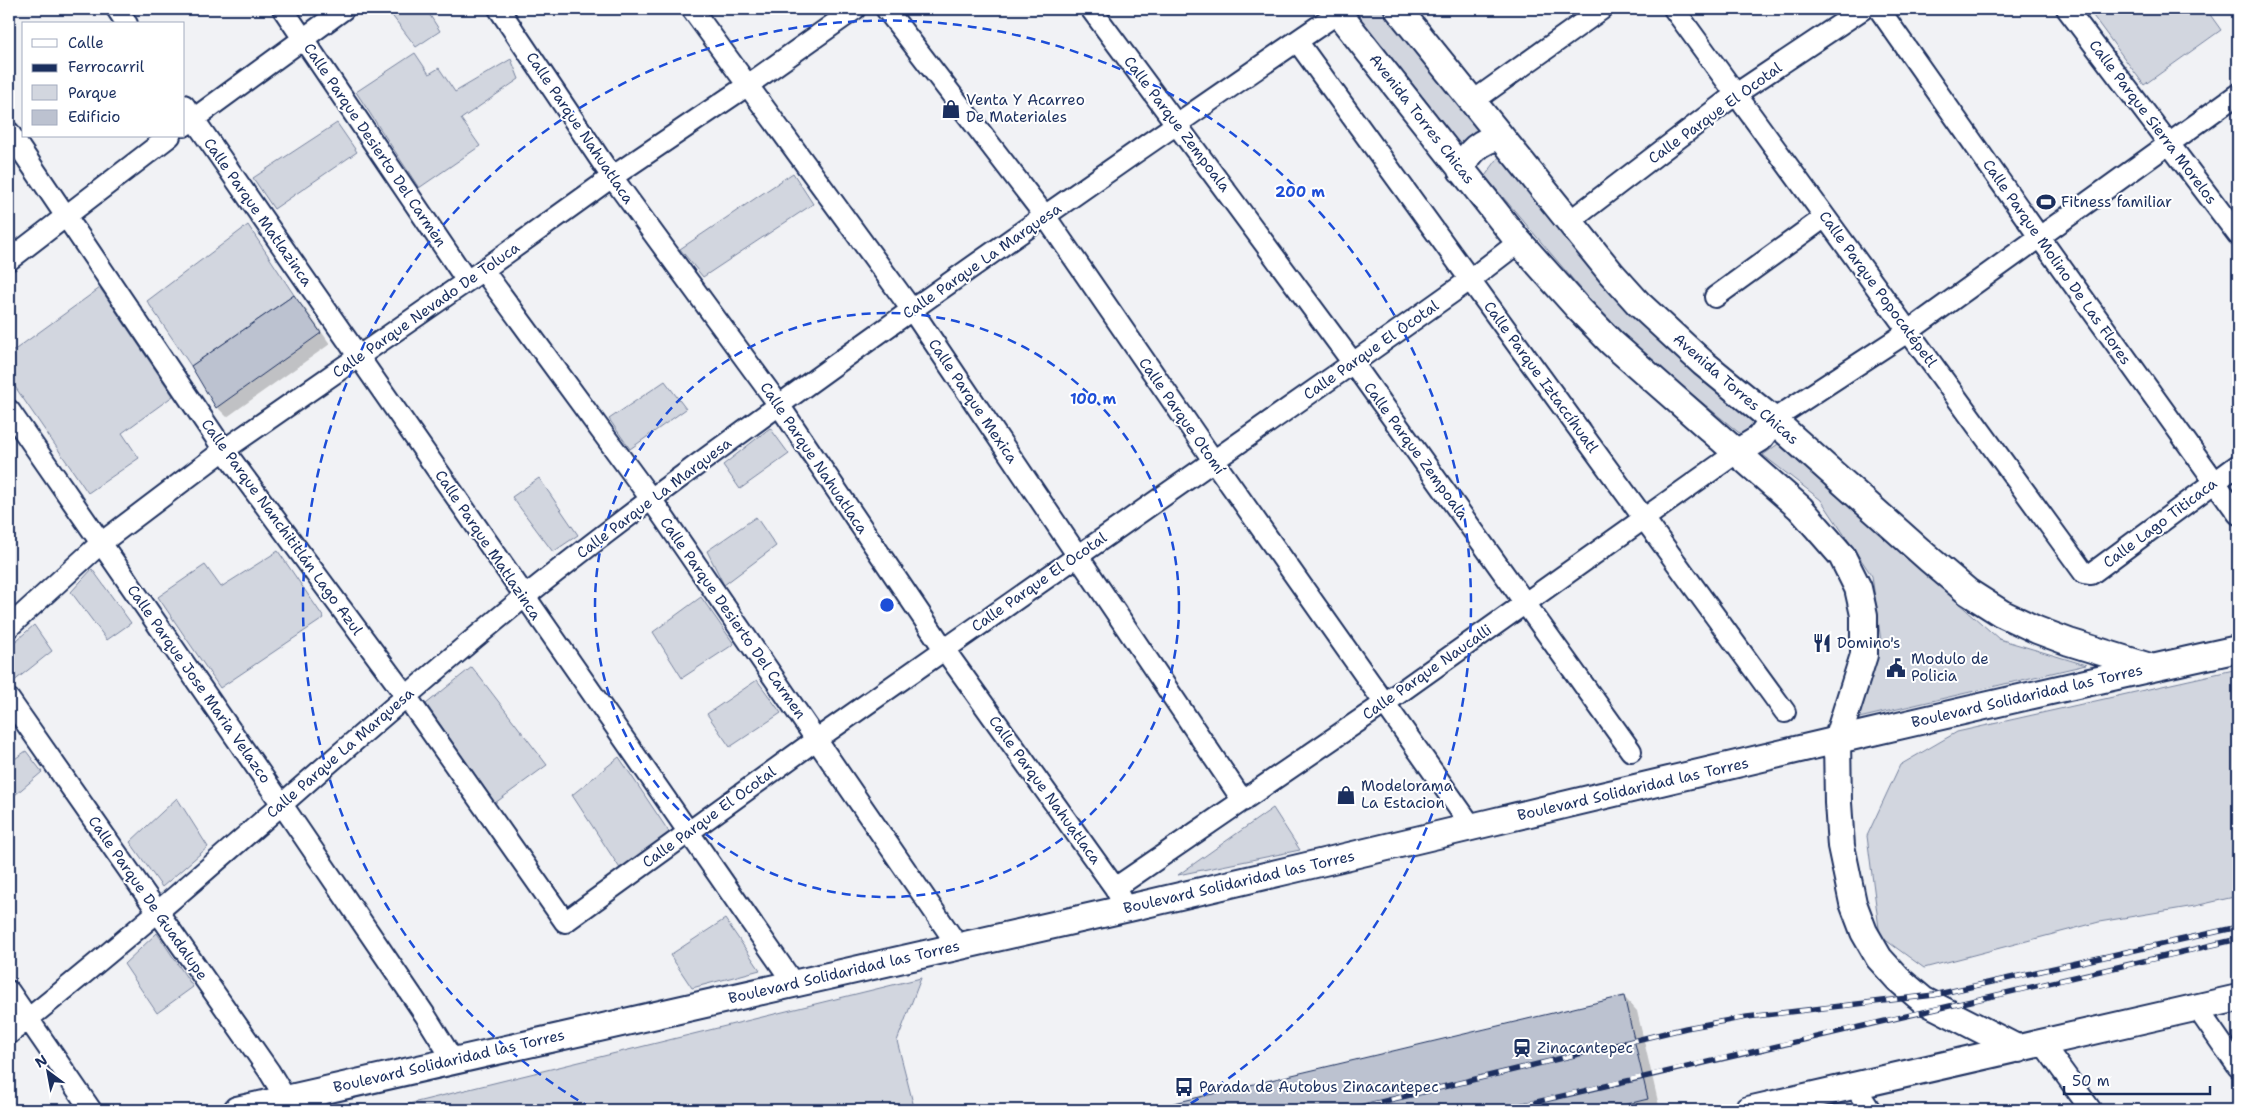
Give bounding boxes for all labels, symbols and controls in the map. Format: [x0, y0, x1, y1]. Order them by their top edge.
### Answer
legend [22, 22, 185, 138]
text: Calle [68, 33, 104, 53]
street label: Calle Parque Sierra Morelos [2084, 36, 2222, 208]
street label: Calle Parque Desierto Del Carmen [299, 39, 451, 251]
street label: Calle Parque Nahuatlaca [522, 48, 639, 208]
street label: Avenida Torres Chicas [1365, 50, 1479, 188]
street label: Calle Parque Zempoala [1119, 52, 1235, 197]
text: Ferrocarril [68, 57, 145, 77]
street label: Calle Parque El Ocotal [1644, 57, 1786, 168]
text: Parque [68, 83, 117, 103]
place label: Venta Y Acarreo De Materiales [966, 90, 1085, 127]
shop icon: Venta Y Acarreo De Materiales [940, 98, 962, 120]
text: Edificio [68, 107, 120, 127]
street label: Calle Parque Matlazinca [199, 134, 317, 291]
street label: Calle Parque Molino De Las Flores [1978, 155, 2136, 369]
text: 200 m [1275, 182, 1325, 202]
sports icon: Fitness familiar [2035, 191, 2057, 213]
place label: Fitness familiar [2061, 192, 2172, 212]
street label: Calle Parque La Marquesa [899, 198, 1066, 323]
street label: Calle Parque Popocatépetl [1815, 207, 1942, 371]
street label: Calle Parque Nevado De Toluca [328, 237, 524, 382]
street label: Calle Parque El Ocotal [1299, 295, 1443, 404]
street label: Calle Parque Iztaccíhuatl [1479, 297, 1603, 457]
street label: Avenida Torres Chicas [1669, 329, 1803, 449]
street label: Calle Parque Mexica [924, 335, 1023, 468]
street label: Calle Parque Otomí [1134, 354, 1230, 479]
street label: Calle Parque Nahuatlaca [756, 378, 873, 538]
street label: Calle Parque Zempoala [1359, 378, 1473, 524]
text: 100 m [1070, 389, 1116, 409]
street label: Calle Parque Nanchititlán Lago Azul [197, 415, 368, 640]
street label: Calle Parque La Marquesa [572, 433, 736, 563]
street label: Calle Parque Matlazinca [430, 466, 546, 624]
street label: Calle Lago Titicaca [2099, 473, 2222, 572]
street label: Calle Parque Desierto Del Carmen [655, 513, 811, 723]
street label: Calle Parque El Ocotal [967, 527, 1111, 636]
street label: Calle Parque Jose Maria Velazco [123, 581, 275, 787]
centre of rings [878, 596, 896, 614]
street label: Calle Parque Naucalli [1358, 620, 1496, 724]
restaurant icon: Domino's [1811, 632, 1833, 654]
place label: Domino's [1837, 633, 1900, 653]
place label: Modulo de Policia [1911, 649, 1989, 686]
public building icon: Modulo de Policia [1885, 657, 1907, 679]
street label: Boulevard Solidaridad las Torres [1909, 660, 2145, 732]
street label: Calle Parque La Marquesa [262, 683, 418, 823]
street label: Calle Parque Nahuatlaca [984, 712, 1106, 869]
street label: Boulevard Solidaridad las Torres [1515, 753, 1751, 825]
street label: Calle Parque El Ocotal [638, 761, 780, 872]
place label: Modelorama La Estacion [1361, 776, 1454, 813]
shop icon: Modelorama La Estacion [1335, 784, 1357, 806]
street label: Calle Parque De Guadalupe [84, 812, 212, 984]
street label: Boulevard Solidaridad las Torres [1121, 846, 1357, 918]
street label: Boulevard Solidaridad las Torres [726, 936, 962, 1008]
street label: Boulevard Solidaridad las Torres [331, 1025, 567, 1097]
station icon: Zinacantepec [1511, 1037, 1533, 1059]
place label: Zinacantepec [1537, 1038, 1633, 1058]
north arrow [22, 1046, 72, 1096]
text: N [32, 1050, 51, 1072]
scale bar [2064, 1064, 2211, 1096]
text: 50 m [2072, 1071, 2110, 1091]
bus stop icon: Parada de Autobus Zinacantepec [1173, 1076, 1195, 1098]
place label: Parada de Autobus Zinacantepec [1199, 1077, 1439, 1097]

